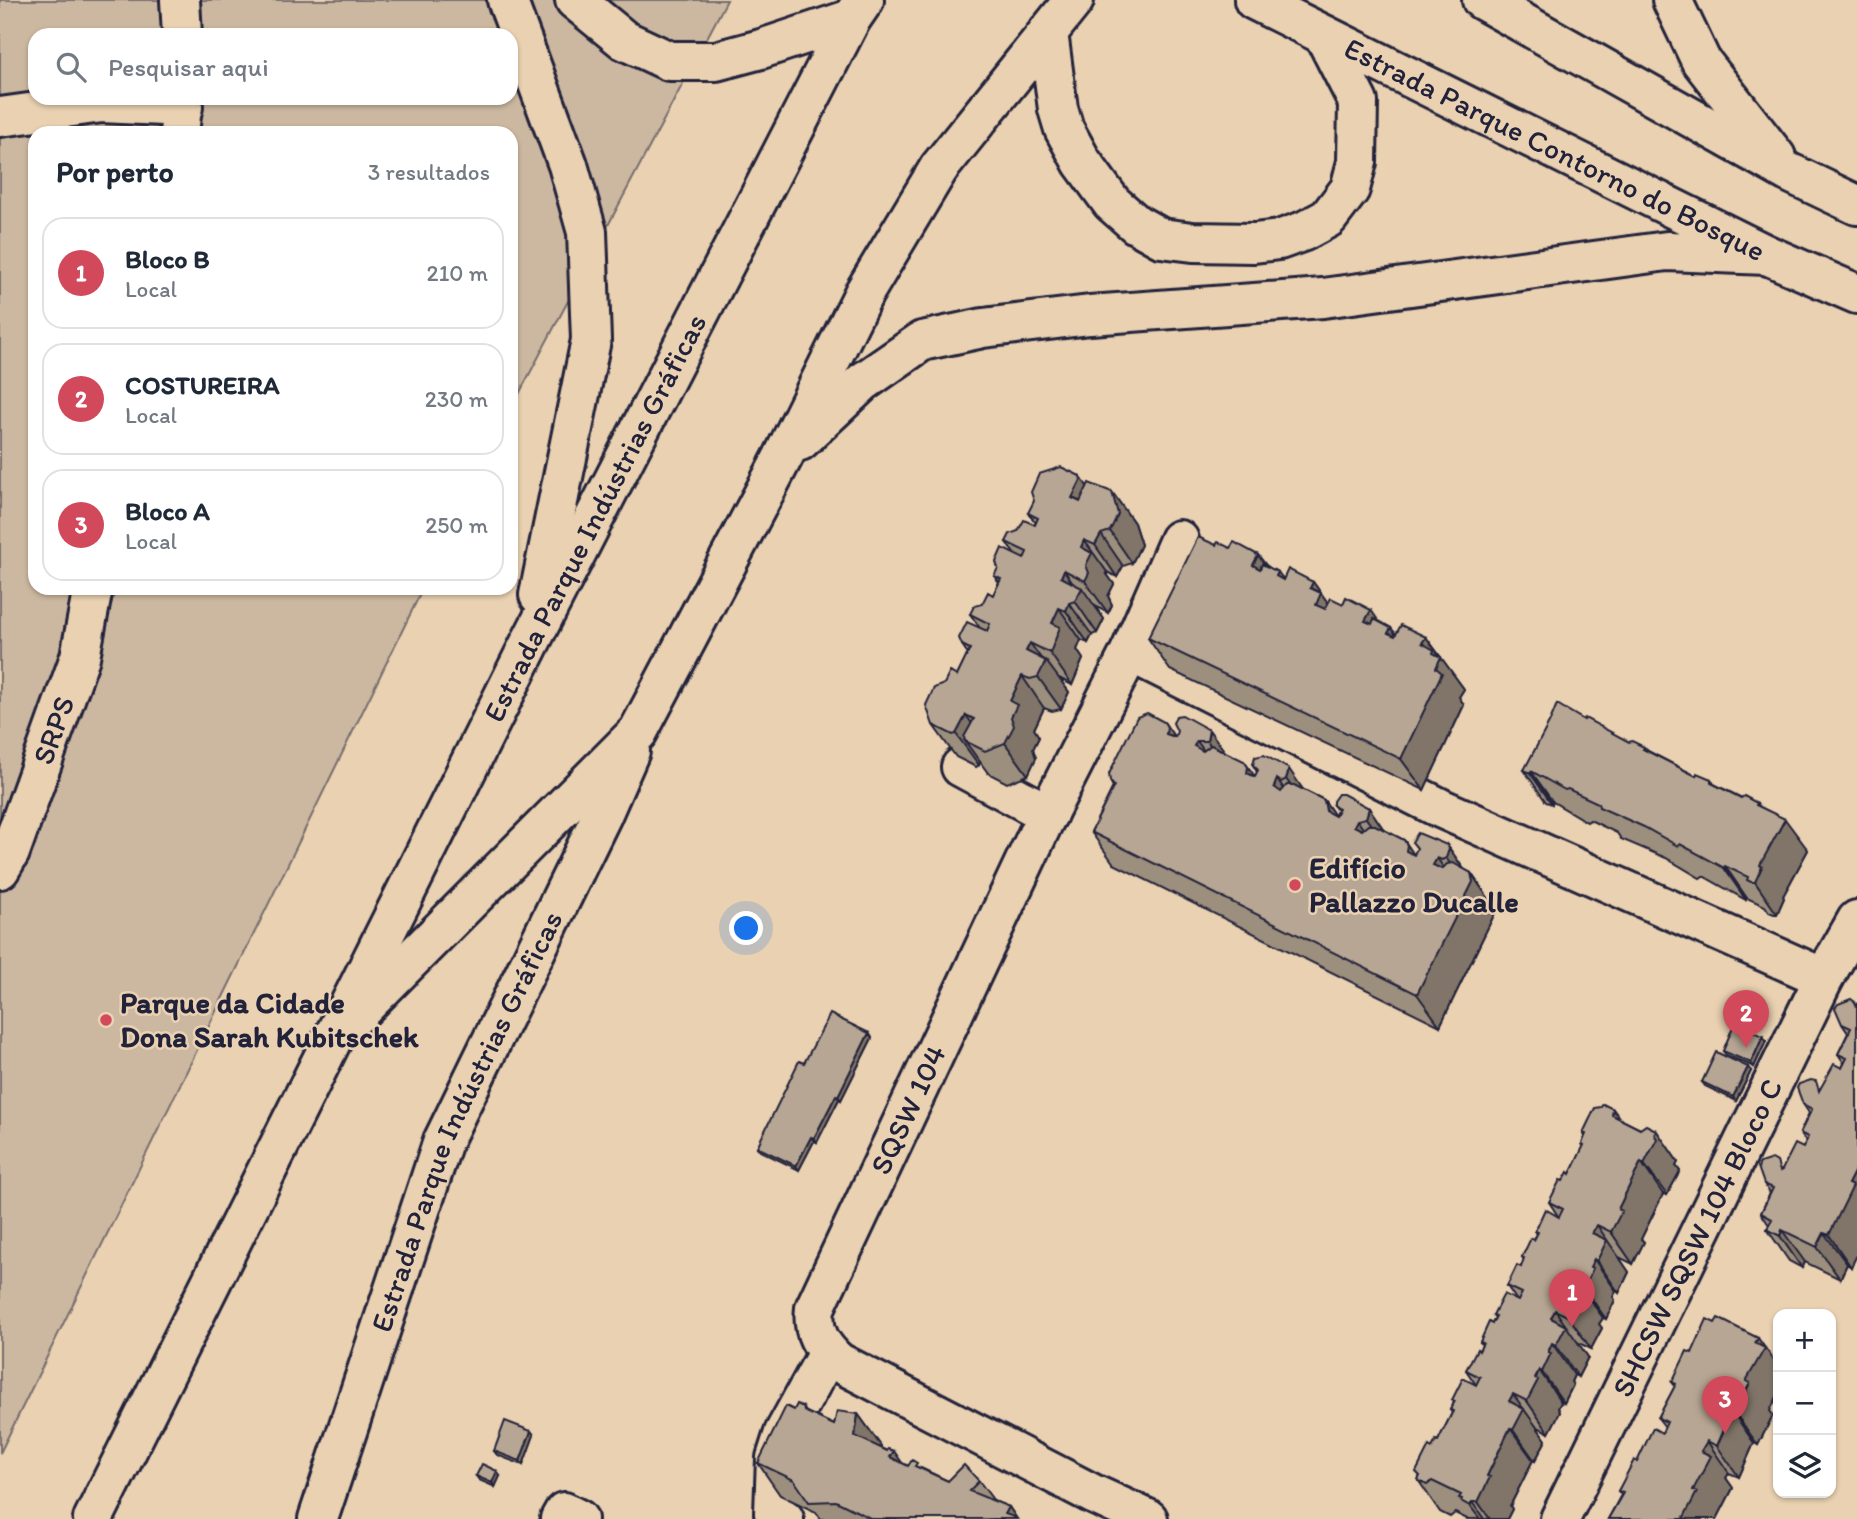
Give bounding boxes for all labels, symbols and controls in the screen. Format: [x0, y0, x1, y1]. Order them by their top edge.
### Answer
search box [28, 28, 518, 105]
street label: Estrada Parque Contorno do Bosque [1339, 29, 1772, 269]
icon: search [52, 48, 90, 86]
text: Pesquisar aqui [108, 51, 269, 83]
text: Por perto [56, 153, 174, 190]
text: 3 resultados [368, 158, 490, 186]
text: Bloco B [125, 243, 210, 275]
text: 1 [76, 259, 86, 287]
text: 210 m [427, 259, 488, 287]
text: Local [125, 275, 177, 303]
street label: Estrada Parque Indústrias Gráficas [475, 307, 714, 728]
text: COSTUREIRA [125, 369, 280, 401]
text: 2 [75, 385, 87, 413]
text: 230 m [425, 385, 488, 413]
text: Local [125, 401, 177, 429]
text: Bloco A [125, 495, 210, 527]
text: 3 [75, 511, 87, 539]
text: 250 m [425, 511, 488, 539]
text: Local [125, 527, 177, 555]
street label: SRPS [24, 691, 82, 769]
place label: Edifício Pallazzo Ducalle [1309, 849, 1519, 920]
marker: Edifício Pallazzo Ducalle [1287, 877, 1303, 893]
street label: Estrada Parque Indústrias Gráficas [362, 905, 570, 1336]
your location [729, 911, 763, 945]
place label: Parque da Cidade Dona Sarah Kubitschek [120, 984, 419, 1055]
pin: 2 [1723, 990, 1769, 1048]
marker: Parque da Cidade Dona Sarah Kubitschek [98, 1012, 114, 1028]
street label: SQSW 104 [862, 1039, 954, 1180]
street label: SHCSW SQSW 104 Bloco C [1604, 1072, 1790, 1403]
pin: 1 [1549, 1269, 1595, 1327]
map controls [1773, 1309, 1836, 1498]
button: + [1773, 1309, 1836, 1372]
button: − [1773, 1372, 1836, 1435]
pin: 3 [1702, 1376, 1748, 1434]
button: layers [1773, 1435, 1836, 1498]

